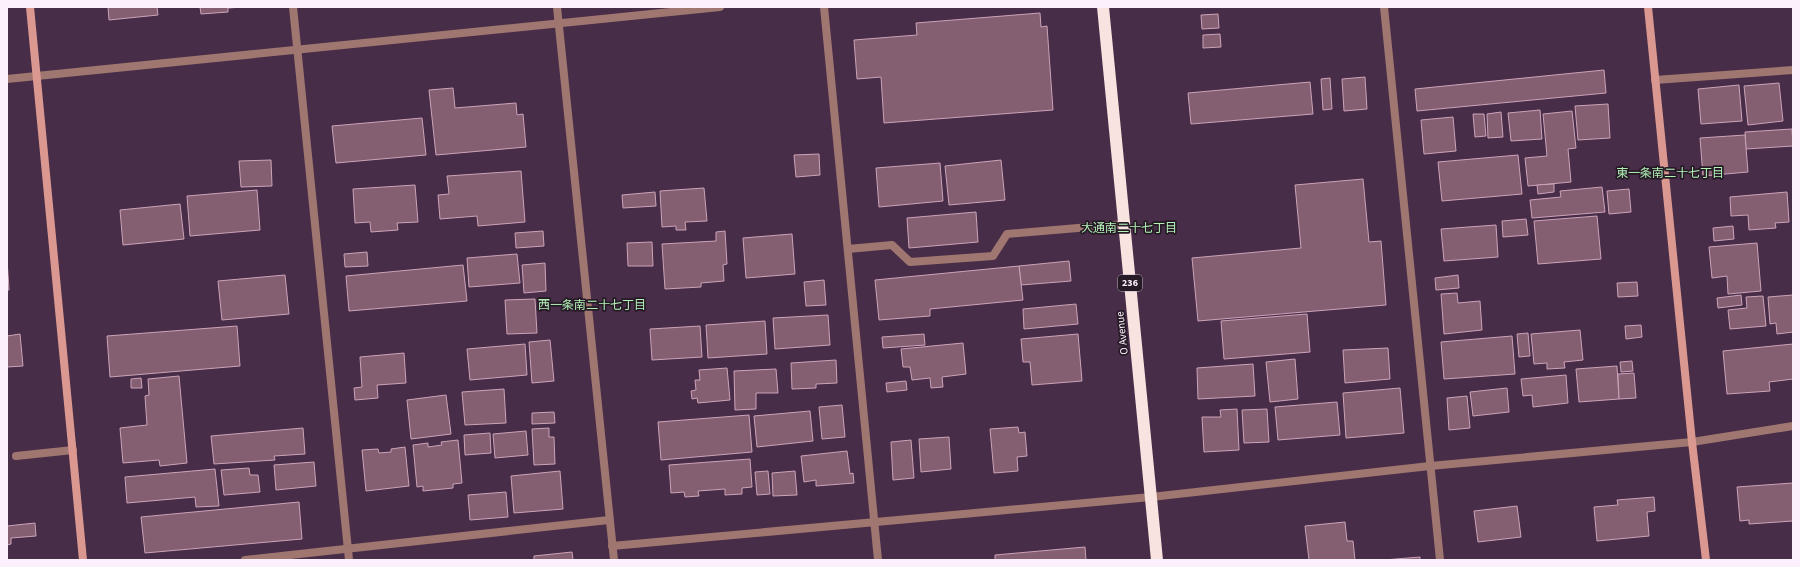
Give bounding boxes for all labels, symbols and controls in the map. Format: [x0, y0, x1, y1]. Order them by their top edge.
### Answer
district label: 東一条南二十七丁目 [1616, 165, 1724, 182]
district label: 大通南二十七丁目 [1081, 220, 1177, 237]
road number: 236 [1118, 275, 1142, 291]
district label: 西一条南二十七丁目 [538, 297, 646, 314]
street label: O Avenue [1112, 310, 1132, 355]

